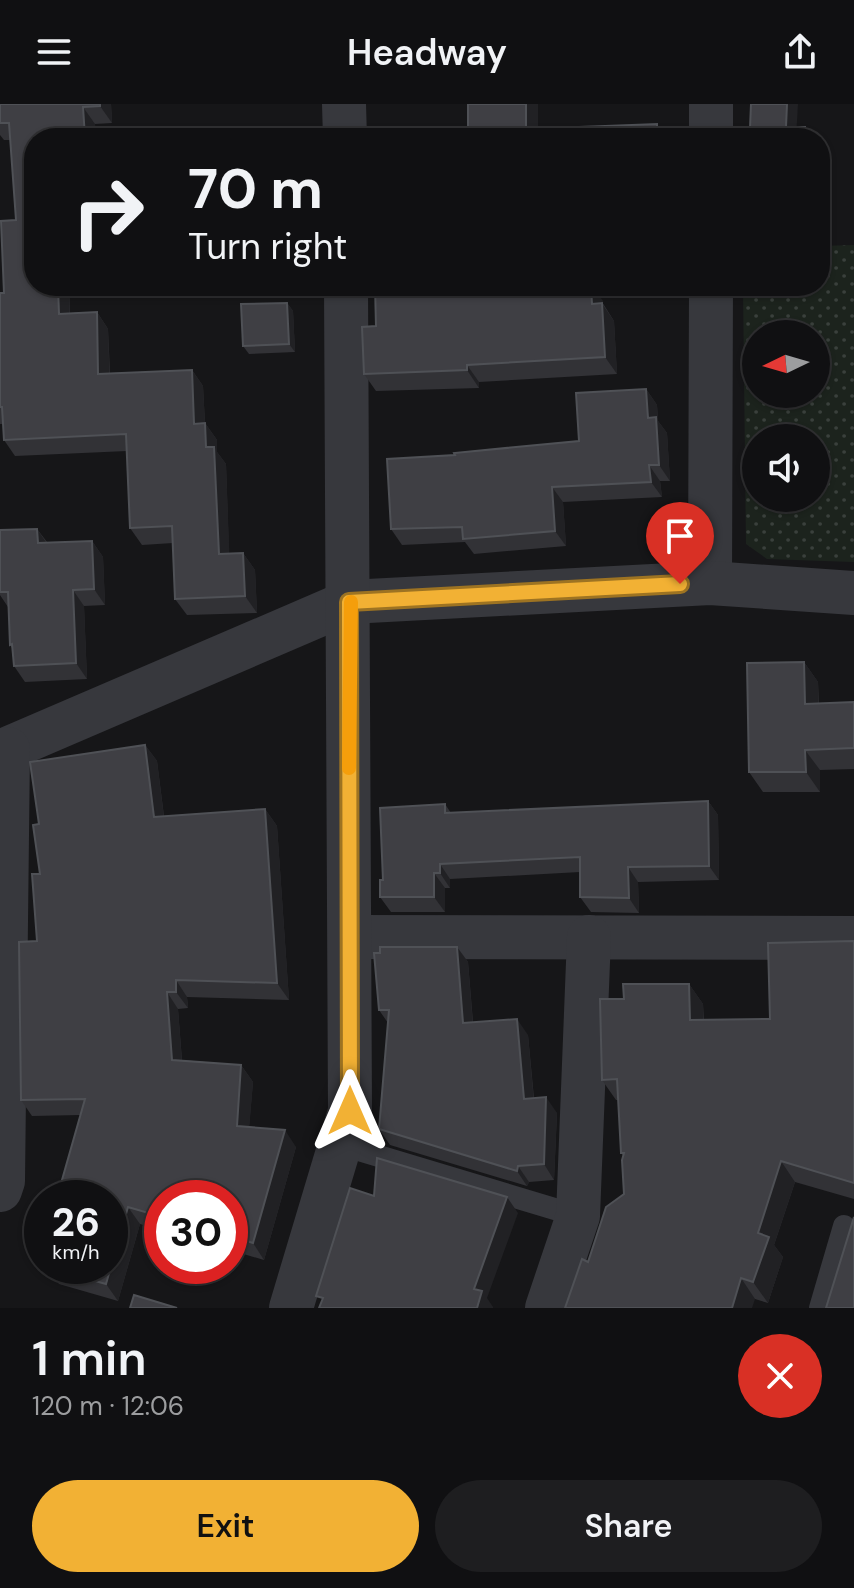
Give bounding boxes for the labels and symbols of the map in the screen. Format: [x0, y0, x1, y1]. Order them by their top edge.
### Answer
north arrow [742, 320, 830, 408]
pin [646, 502, 714, 584]
position arrow [308, 1069, 392, 1153]
speed limit sign: 30 [144, 1180, 248, 1284]

